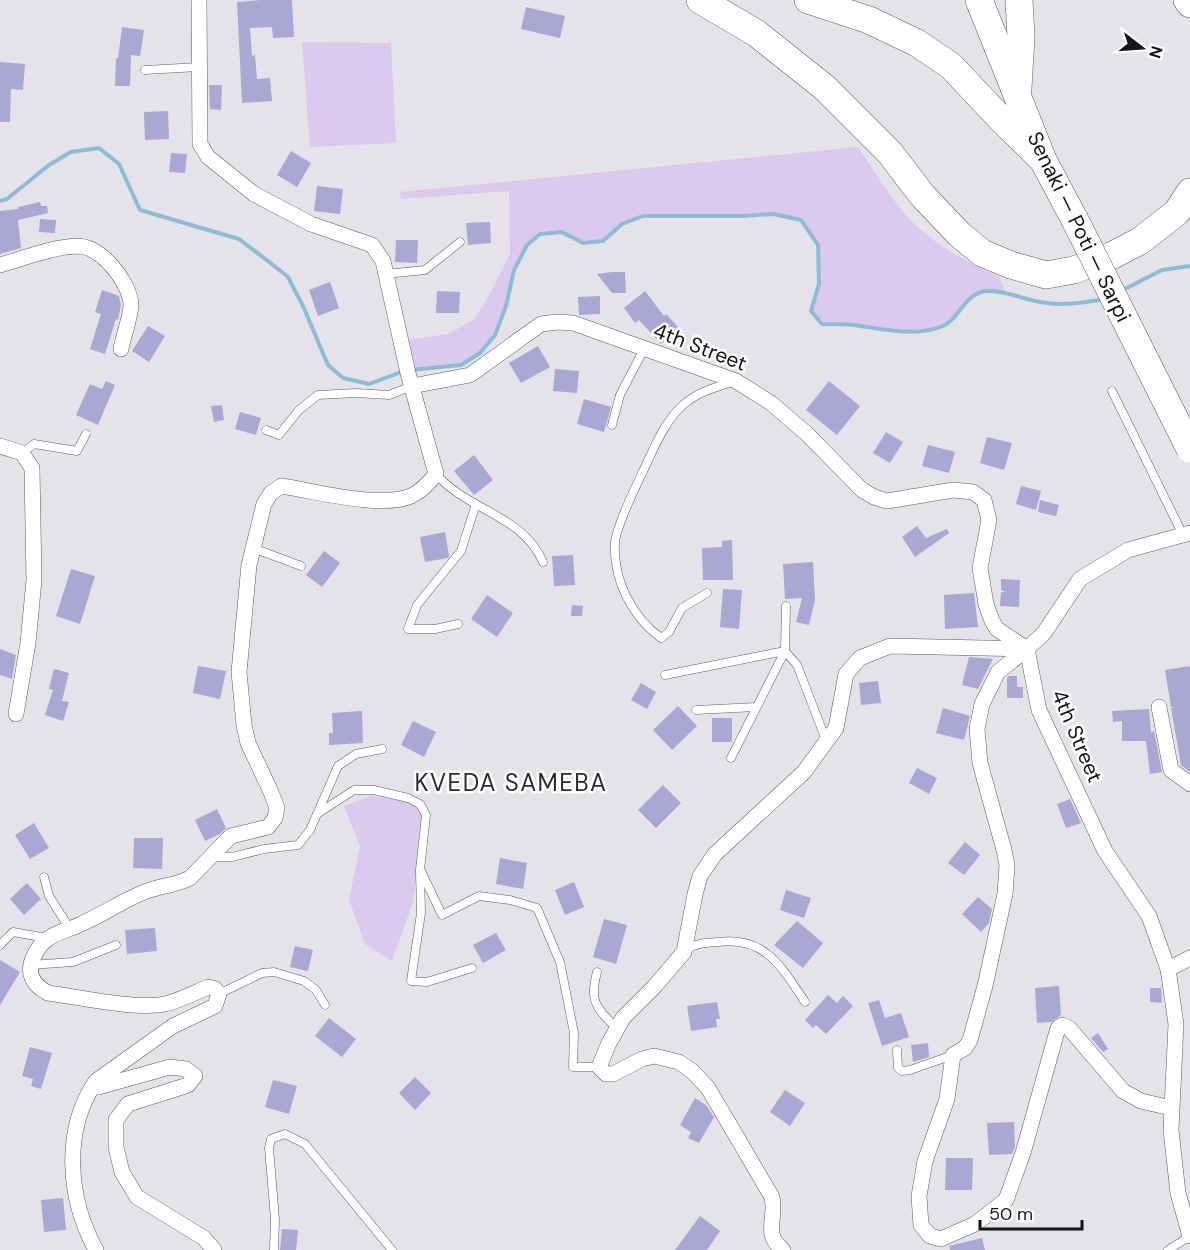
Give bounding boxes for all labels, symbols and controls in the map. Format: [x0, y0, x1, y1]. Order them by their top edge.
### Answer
north arrow [1112, 18, 1172, 78]
text: N [1144, 44, 1168, 61]
street label: Senaki — Poti — Sarpi [1021, 127, 1137, 327]
street label: 4th Street [649, 316, 751, 378]
street label: 4th Street [1045, 685, 1109, 787]
district label: KVEDA SAMEBA [415, 767, 607, 798]
scale bar [980, 1193, 1082, 1231]
text: 50 m [989, 1202, 1033, 1226]

